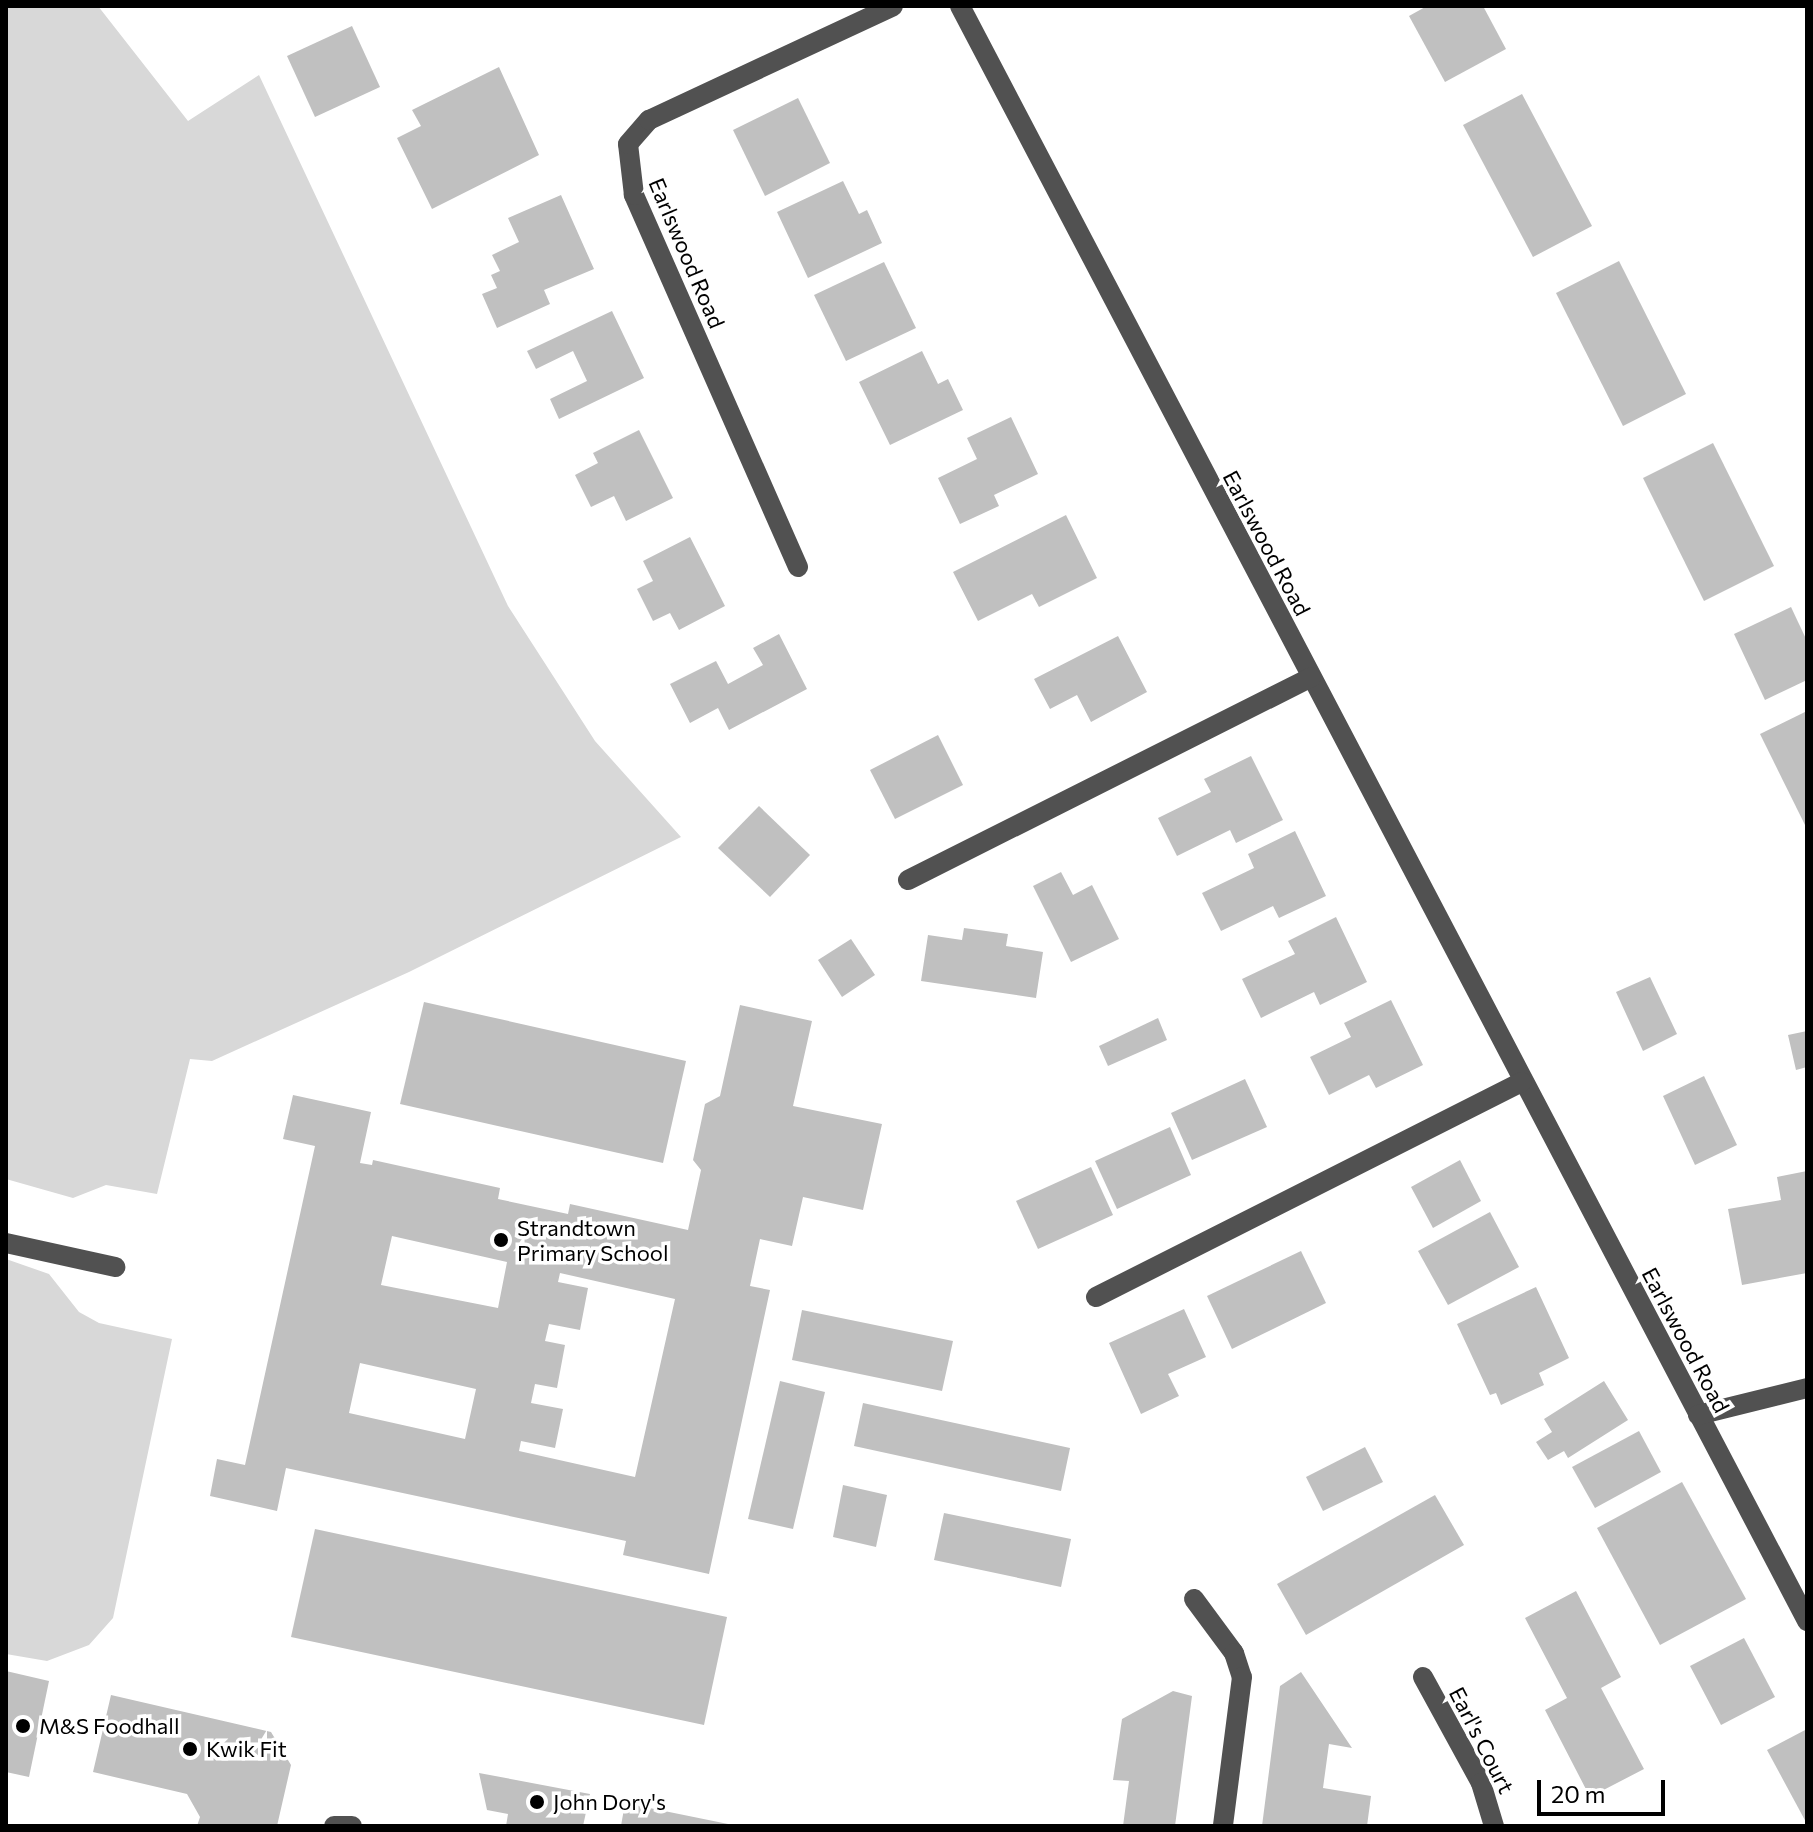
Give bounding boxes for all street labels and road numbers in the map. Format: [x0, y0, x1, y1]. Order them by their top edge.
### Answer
street label: Earlswood Road [643, 174, 731, 332]
street label: Earlswood Road [1218, 466, 1316, 620]
street label: Earlswood Road [1637, 1263, 1735, 1417]
street label: Earl's Court [1444, 1682, 1520, 1798]

